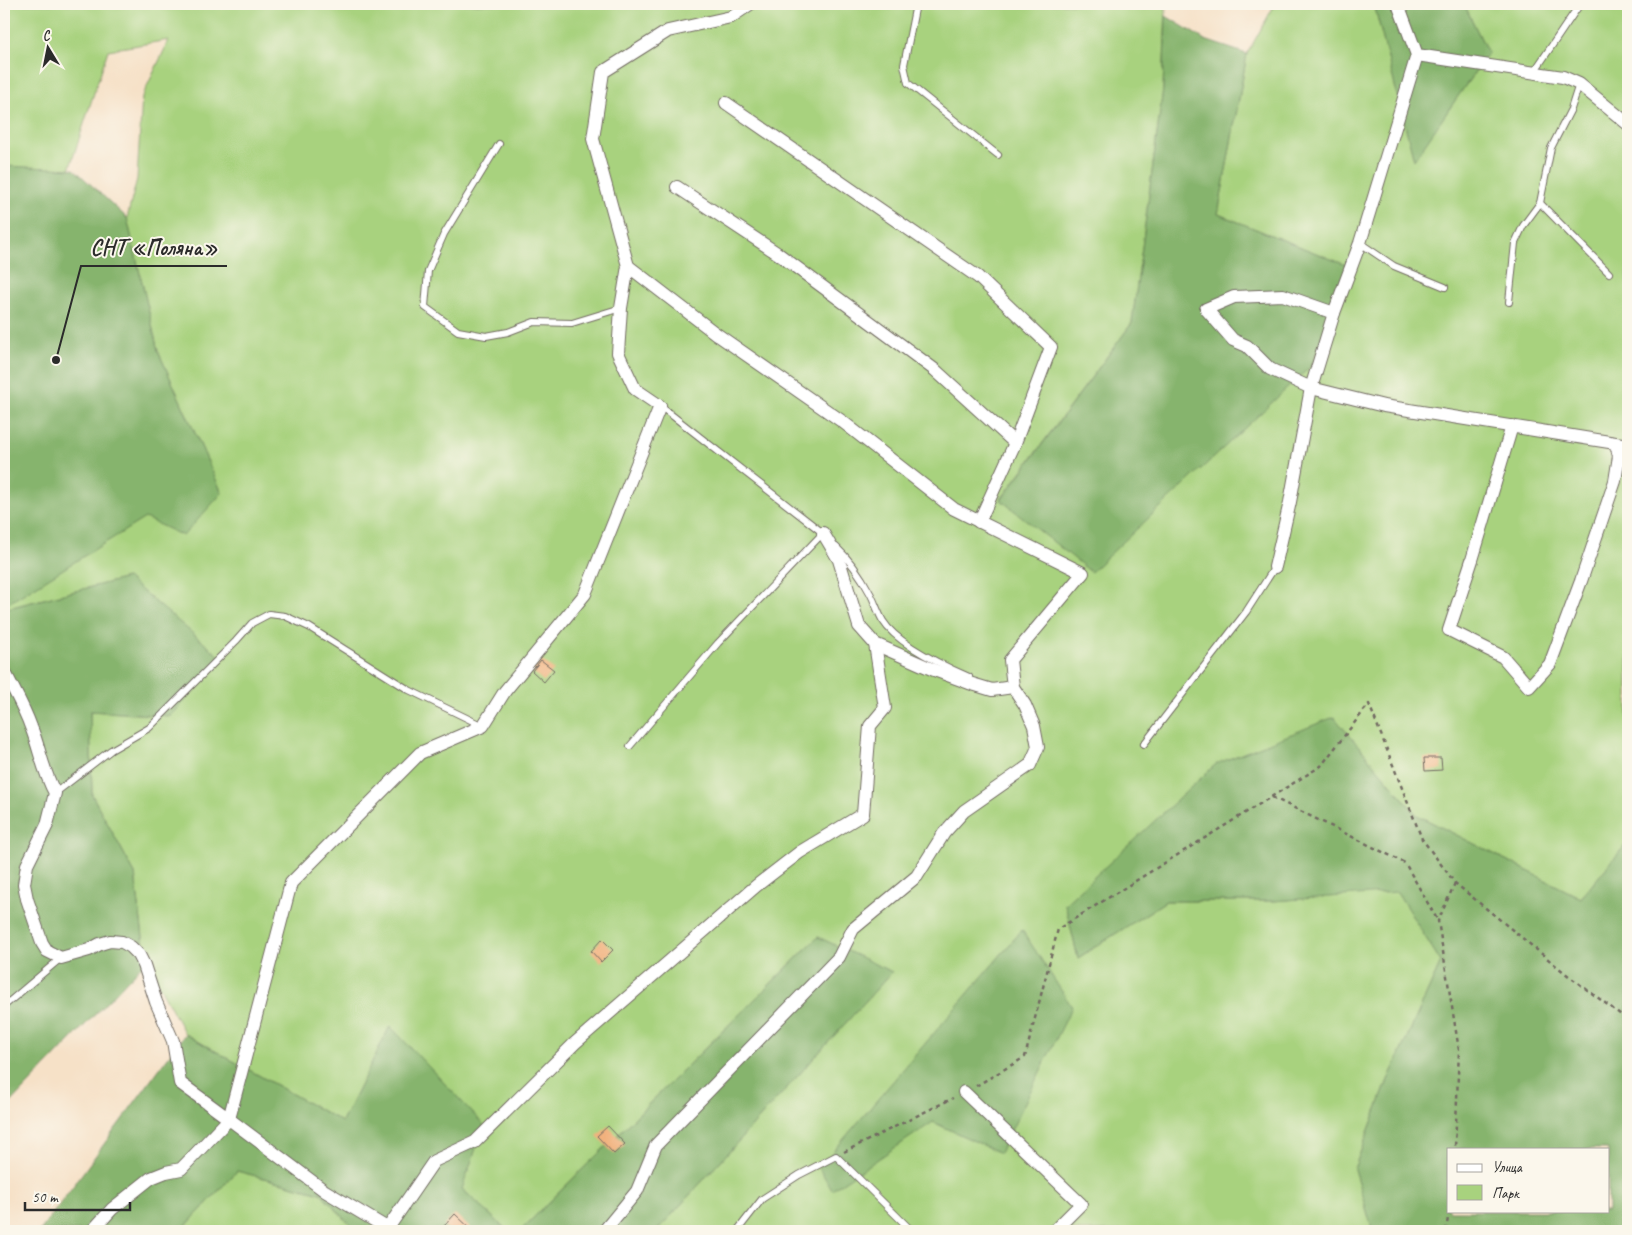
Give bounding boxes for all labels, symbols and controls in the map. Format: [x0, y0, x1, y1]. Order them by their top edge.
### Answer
north arrow [22, 22, 72, 72]
text: С [41, 26, 53, 45]
callout: СНТ «Поляна» [81, 229, 227, 266]
text: СНТ «Поляна» [91, 234, 218, 262]
legend [1447, 1148, 1610, 1212]
text: Улица [1492, 1158, 1523, 1177]
scale bar [25, 1180, 130, 1212]
text: Парк [1492, 1184, 1520, 1203]
text: 50 m [32, 1188, 59, 1207]

